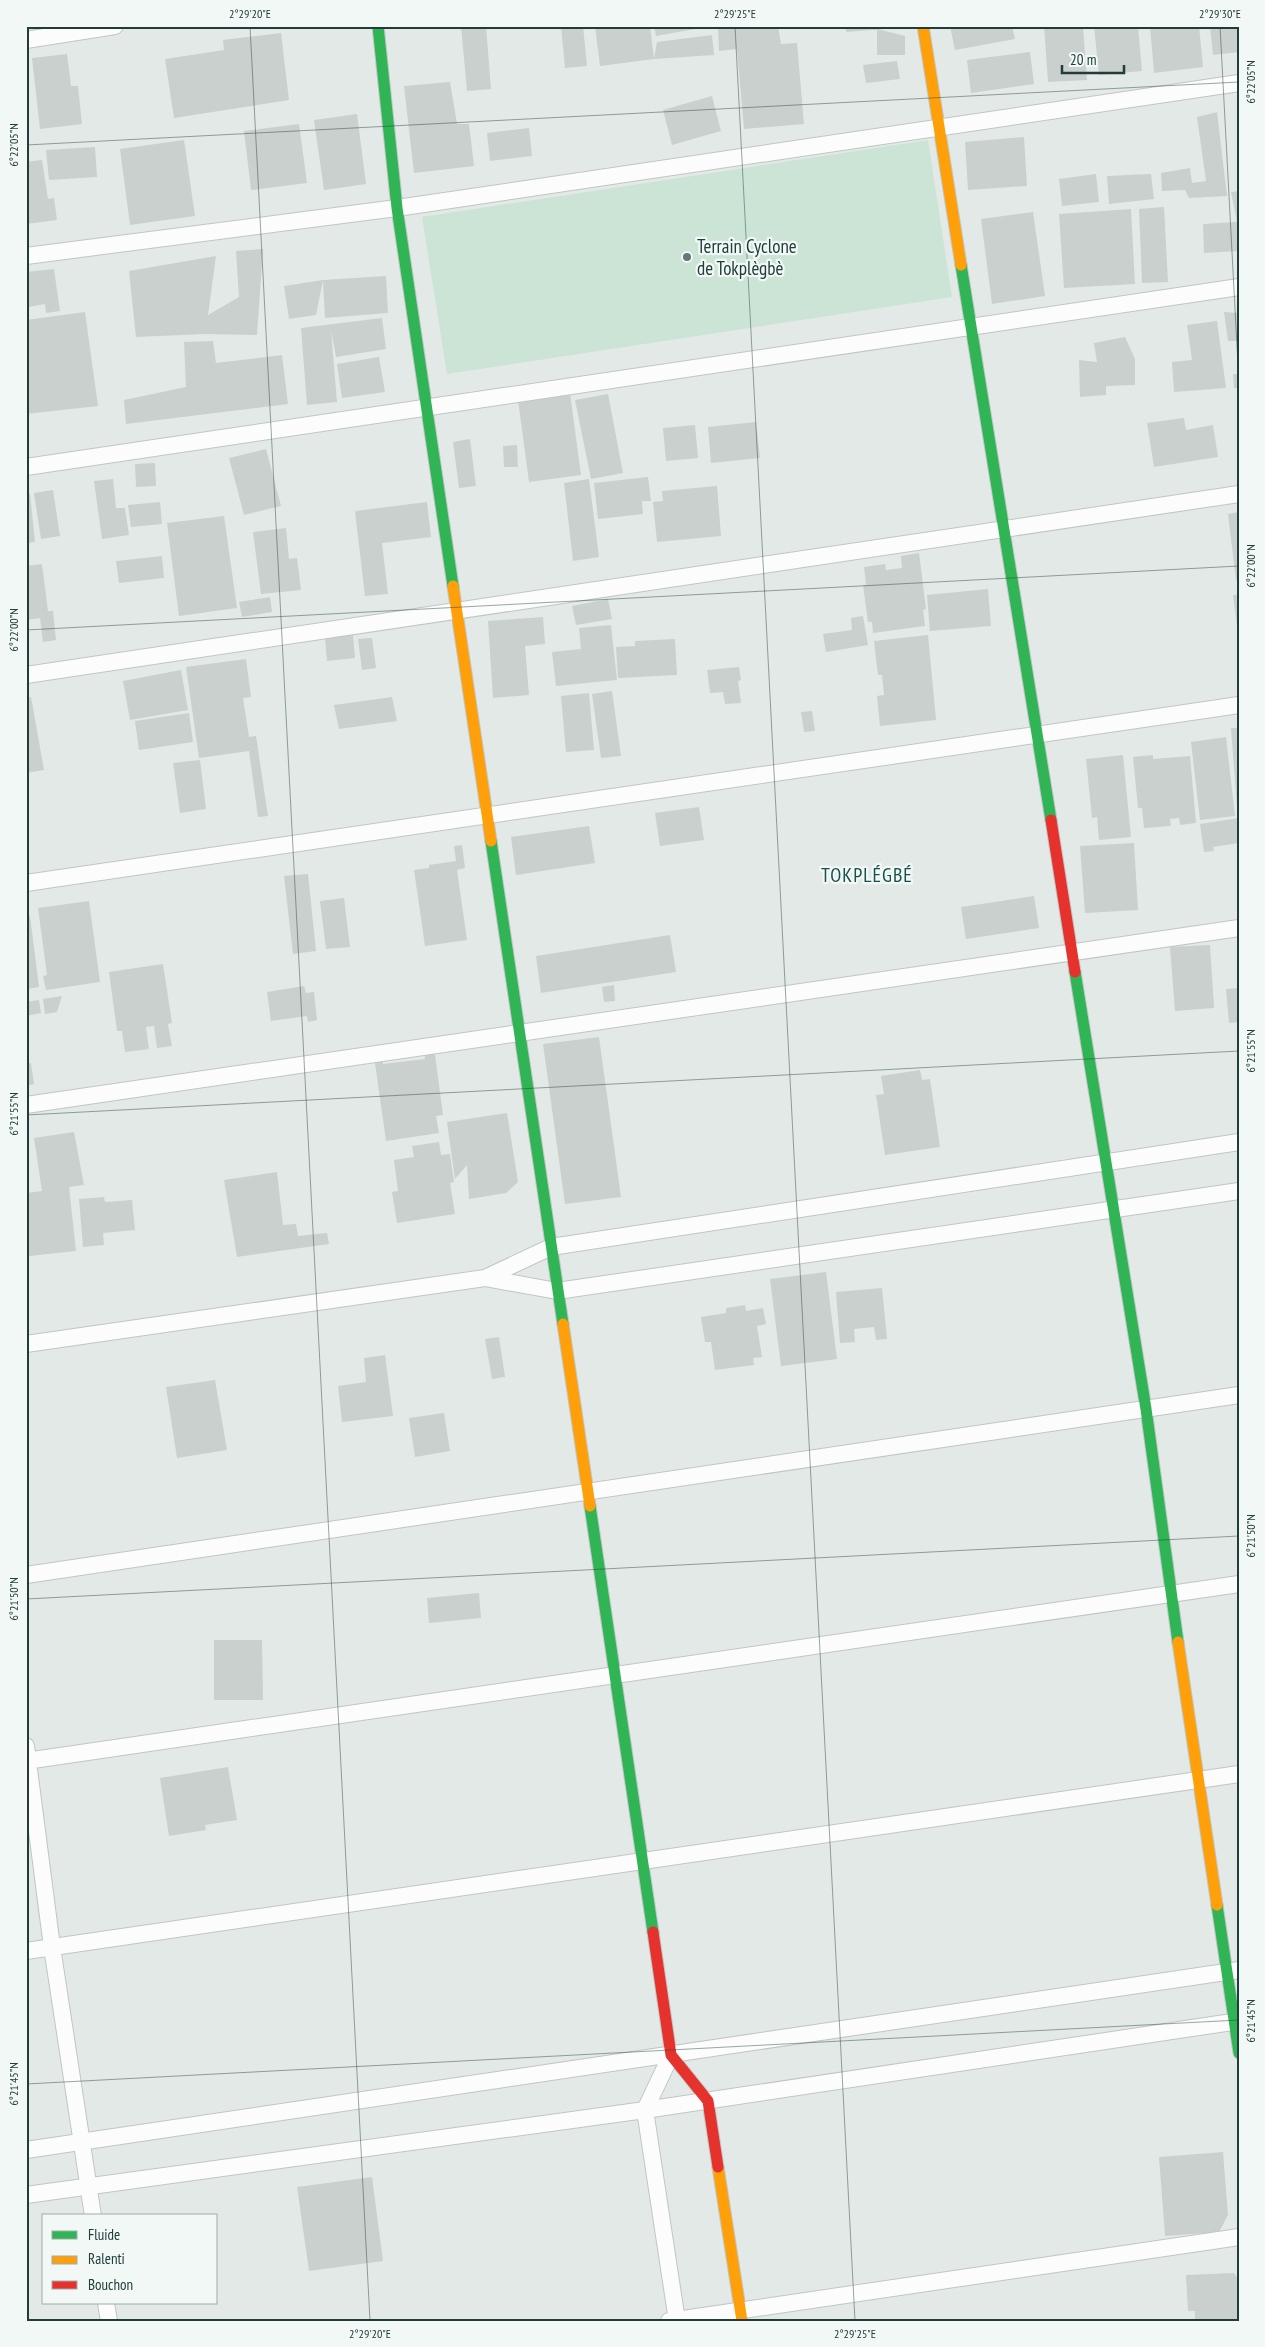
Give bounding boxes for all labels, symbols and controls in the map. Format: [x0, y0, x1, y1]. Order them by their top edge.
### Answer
text: 2°29'20"E [229, 6, 271, 21]
text: 2°29'25"E [714, 6, 756, 21]
text: 2°29'30"E [1199, 6, 1241, 21]
scale bar [1062, 42, 1125, 74]
text: 20 m [1070, 50, 1096, 69]
text: 6°22'05"N [1243, 60, 1258, 104]
text: 6°22'05"N [6, 123, 21, 167]
place label: Terrain Cyclone de Tokplègbè [697, 234, 797, 280]
marker: Terrain Cyclone de Tokplègbè [681, 251, 693, 263]
text: 6°22'00"N [1243, 544, 1258, 588]
text: 6°22'00"N [6, 608, 21, 652]
district label: TOKPLÉGBÉ [821, 862, 913, 888]
text: 6°21'55"N [1243, 1029, 1258, 1073]
text: 6°21'55"N [6, 1092, 21, 1136]
text: 6°21'50"N [1243, 1514, 1258, 1558]
text: 6°21'50"N [6, 1577, 21, 1621]
text: 6°21'45"N [1243, 1999, 1258, 2043]
text: 6°21'45"N [6, 2062, 21, 2106]
legend [42, 2214, 218, 2304]
text: Fluide [88, 2225, 120, 2244]
text: Ralenti [88, 2249, 125, 2268]
text: Bouchon [88, 2275, 133, 2294]
text: 2°29'20"E [349, 2326, 391, 2341]
text: 2°29'25"E [834, 2326, 876, 2341]

